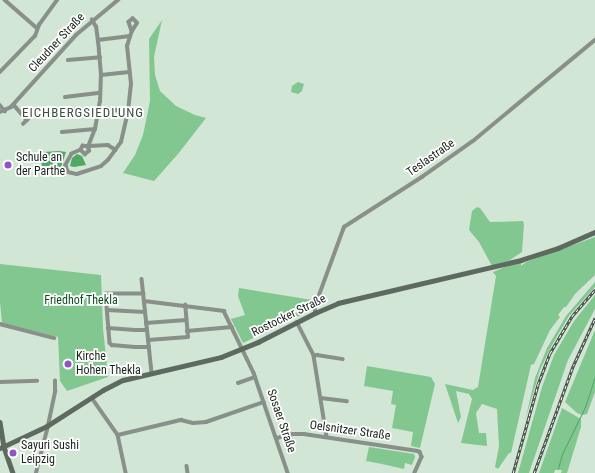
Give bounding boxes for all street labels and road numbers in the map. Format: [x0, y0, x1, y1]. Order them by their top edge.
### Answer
street label: Cleudner Straße [26, 10, 88, 76]
street label: Teslastraße [404, 136, 458, 180]
street label: Rostocker Straße [249, 292, 329, 340]
street label: Sosaer Straße [263, 387, 299, 455]
street label: Oelsnitzer Straße [309, 418, 391, 444]

